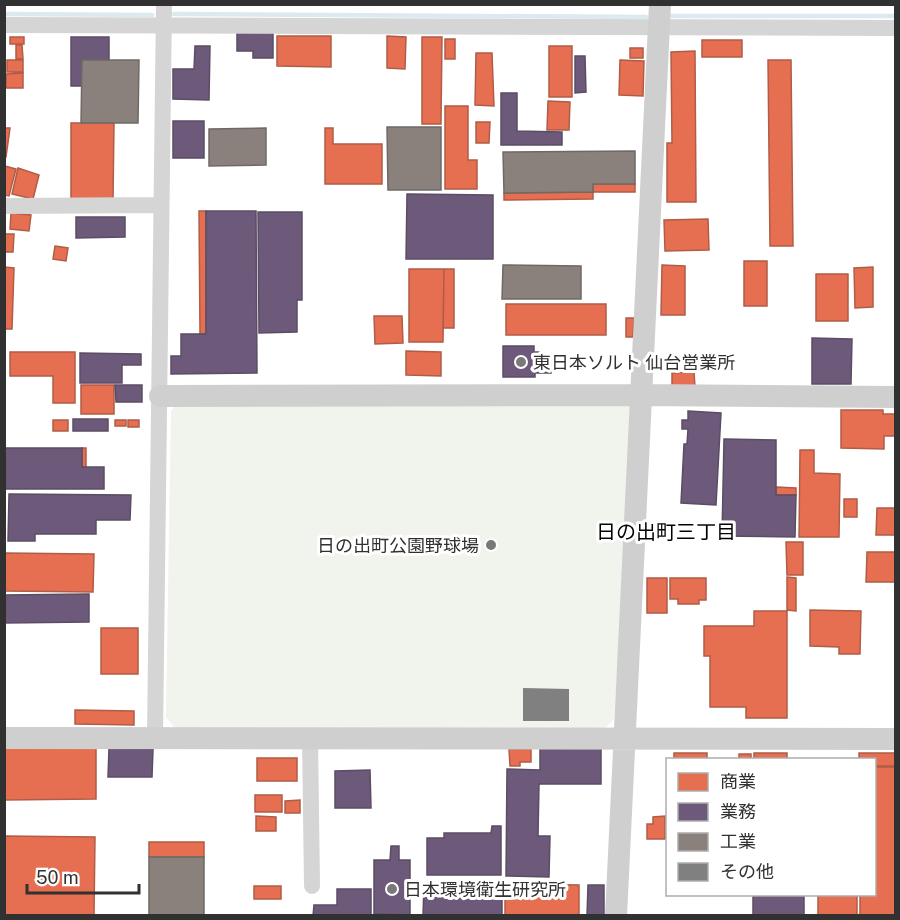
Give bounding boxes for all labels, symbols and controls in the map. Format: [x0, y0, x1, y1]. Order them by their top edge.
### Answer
place label: 東日本ソルト 仙台営業所 [533, 352, 735, 373]
marker: 東日本ソルト 仙台営業所 [514, 355, 528, 369]
district label: 日の出町三丁目 [596, 520, 736, 544]
place label: 日の出町公園野球場 [317, 535, 479, 556]
marker: 日の出町公園野球場 [484, 538, 498, 552]
legend [666, 758, 876, 896]
text: 商業 [720, 771, 756, 792]
text: 業務 [720, 801, 756, 822]
text: 工業 [720, 831, 756, 852]
scale bar [27, 857, 140, 895]
text: その他 [720, 861, 774, 882]
text: 50 m [36, 867, 79, 888]
place label: 日本環境衛生研究所 [404, 879, 566, 900]
marker: 日本環境衛生研究所 [385, 882, 399, 896]

